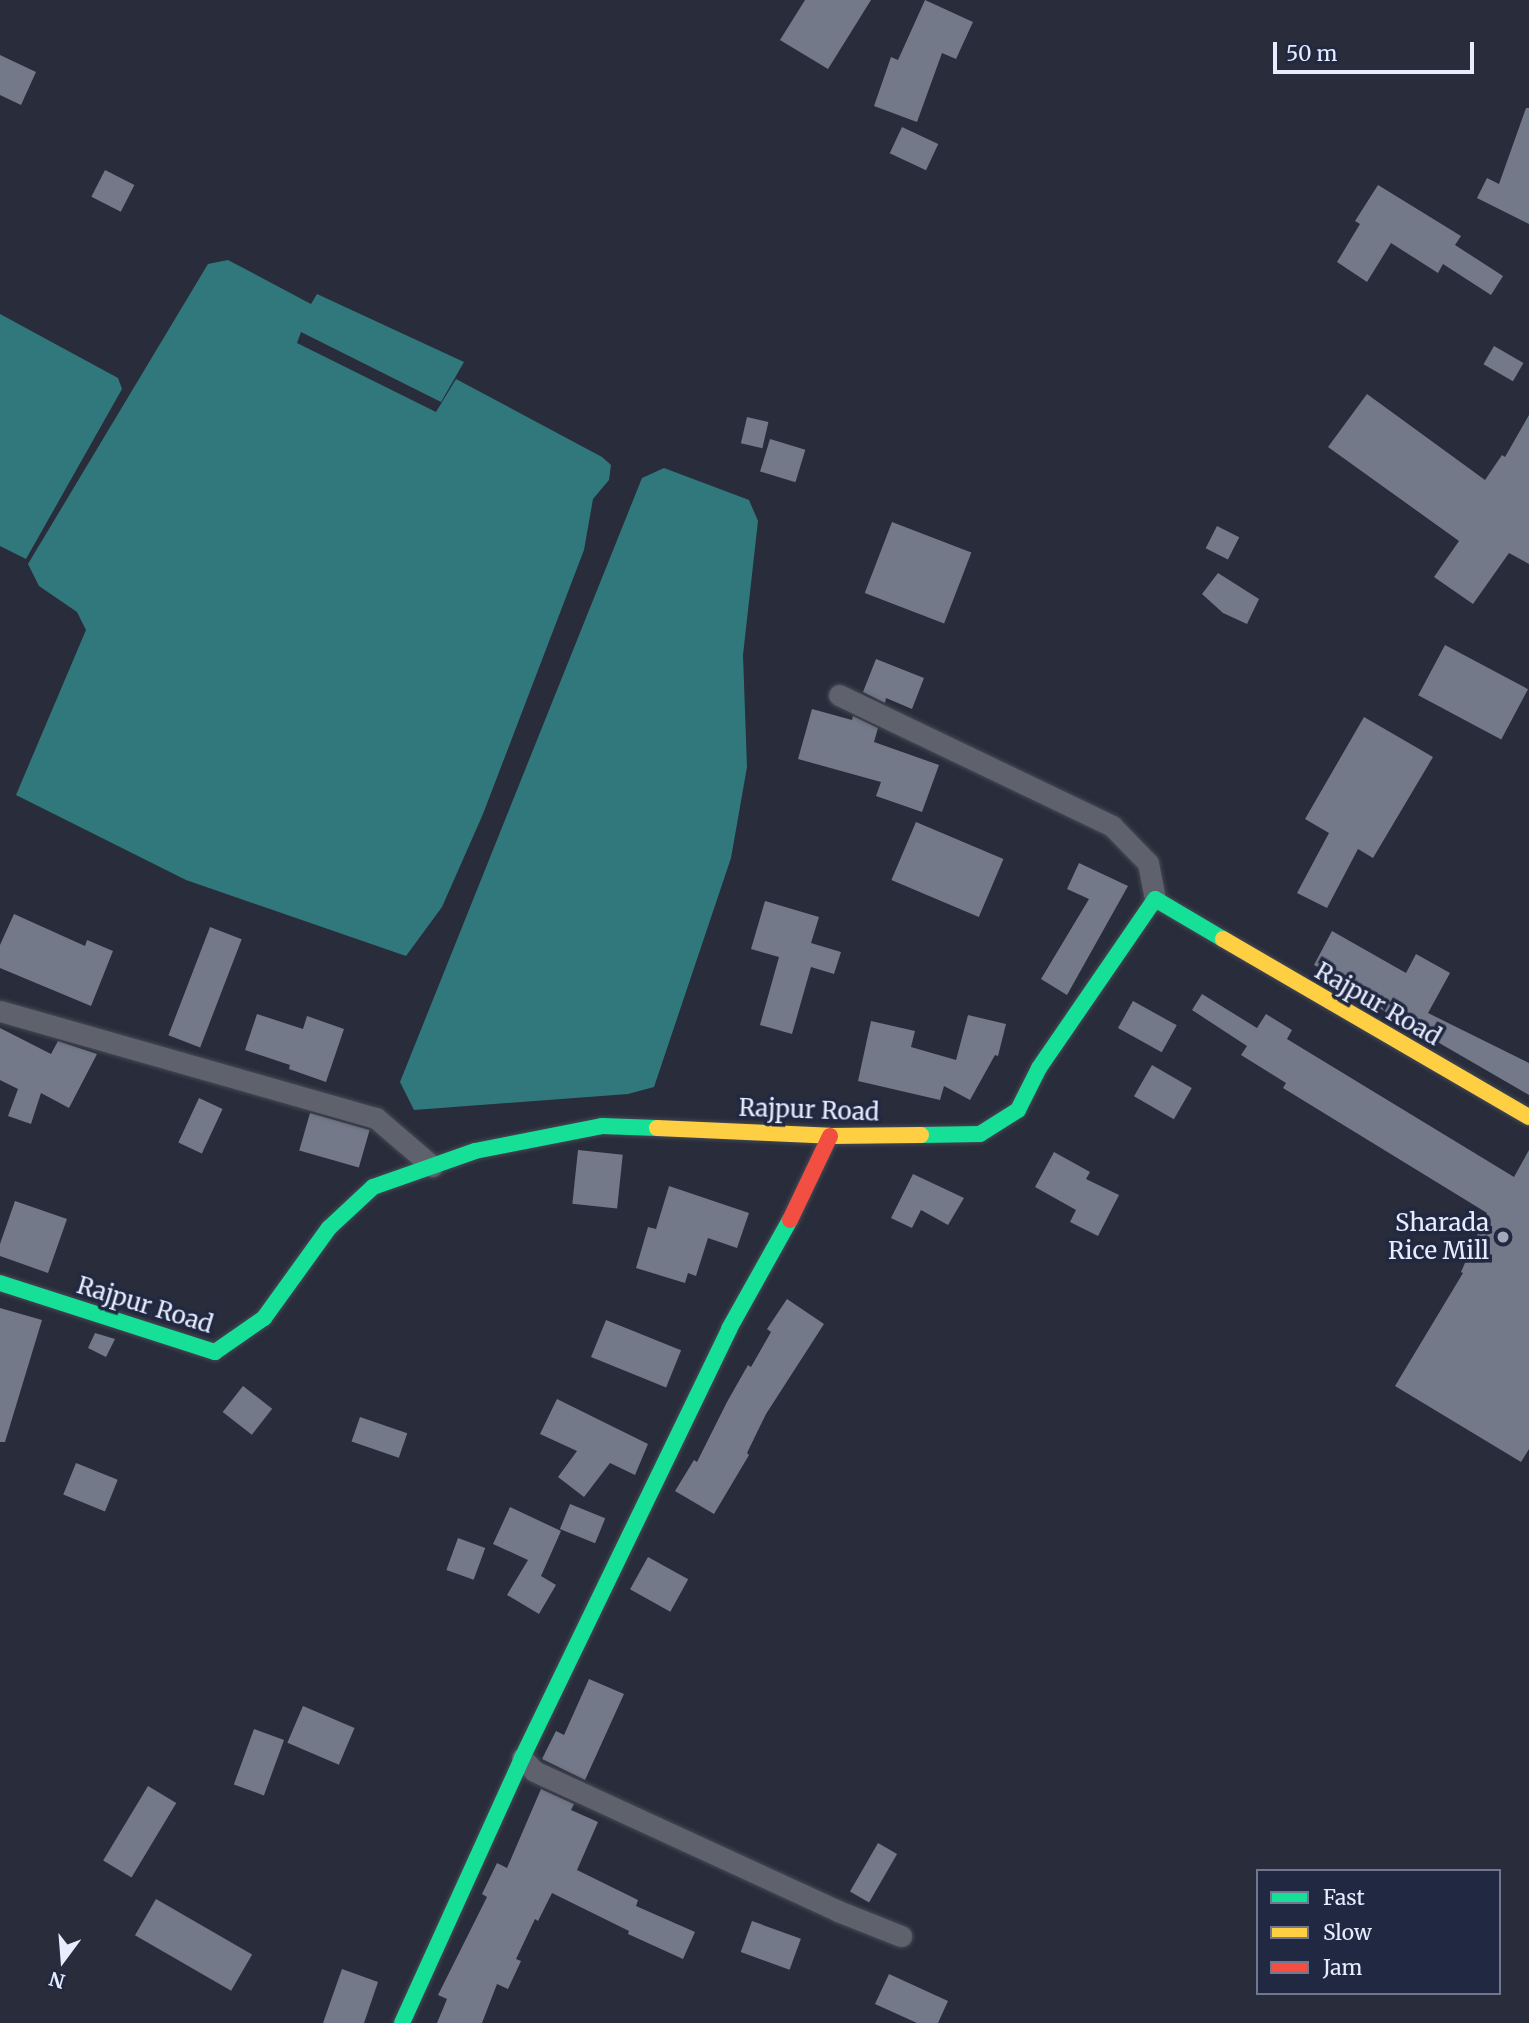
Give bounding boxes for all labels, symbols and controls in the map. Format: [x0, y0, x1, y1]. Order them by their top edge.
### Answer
scale bar [1277, 28, 1478, 72]
text: 50 m [1286, 40, 1337, 67]
street label: Rajpur Road [1310, 956, 1446, 1052]
street label: Rajpur Road [738, 1093, 880, 1127]
place label: Sharada Rice Mill [1388, 1209, 1489, 1265]
marker: Sharada Rice Mill [1495, 1229, 1511, 1245]
street label: Rajpur Road [73, 1271, 217, 1339]
legend [1256, 1869, 1501, 1995]
text: Fast [1323, 1884, 1365, 1911]
text: Slow [1323, 1919, 1372, 1946]
north arrow [28, 1925, 98, 1995]
text: Jam [1323, 1954, 1362, 1981]
text: N [47, 1967, 68, 1994]

